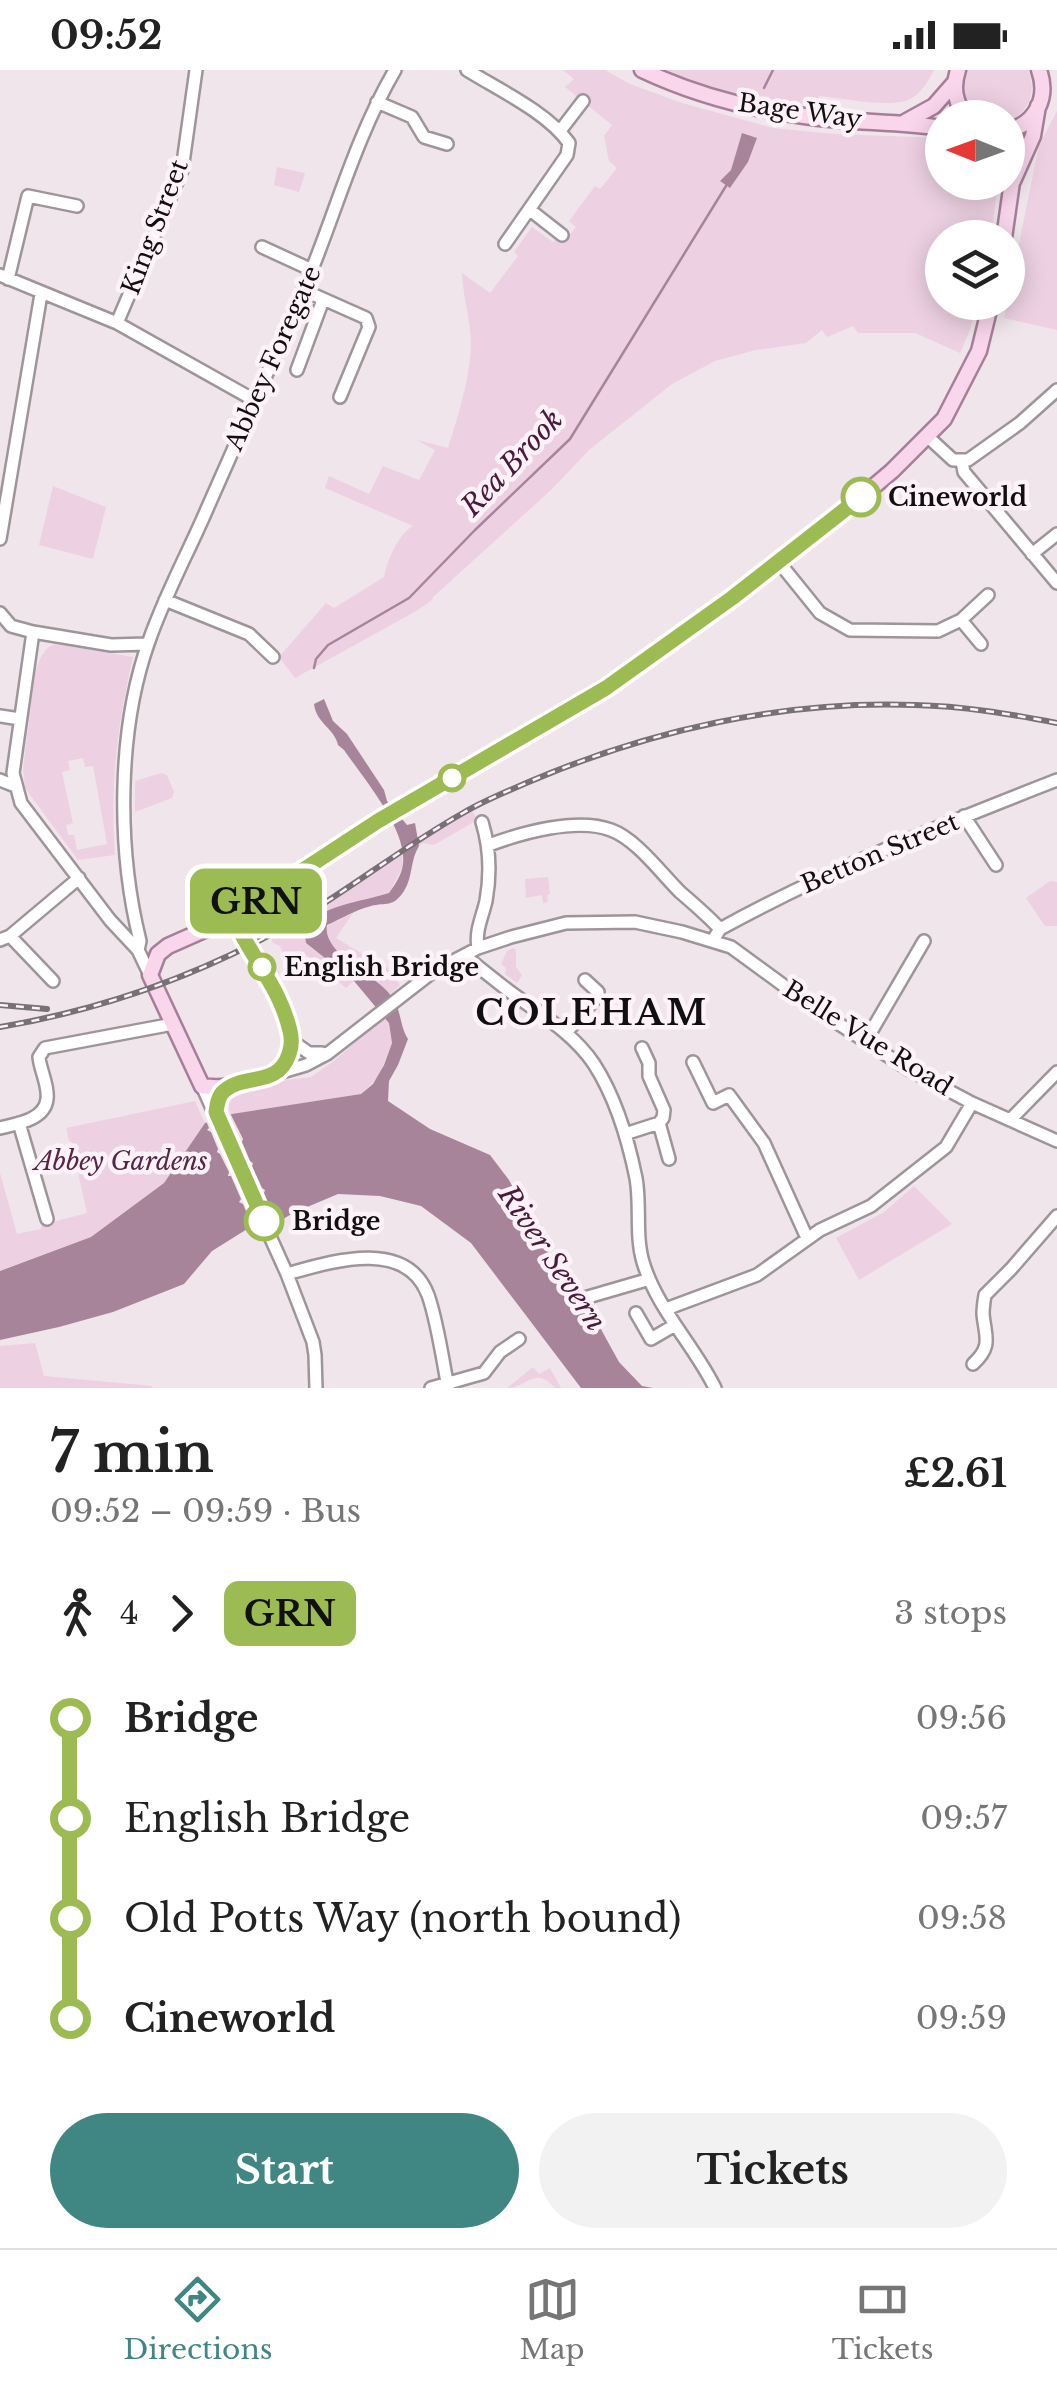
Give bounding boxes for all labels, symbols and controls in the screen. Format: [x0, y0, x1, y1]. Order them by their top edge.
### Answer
text: 09:52 [50, 12, 162, 59]
street label: Bage Way [736, 87, 864, 135]
north arrow [925, 100, 1025, 200]
map controls [925, 100, 1025, 320]
street label: King Street [115, 155, 195, 299]
button: layers [925, 220, 1025, 320]
street label: Abbey Foregate [218, 261, 328, 456]
water label: Rea Brook [453, 402, 570, 524]
marker: Cineworld [842, 478, 880, 516]
place label: Cineworld [888, 482, 1027, 513]
unlabelled marker [439, 765, 465, 791]
street label: Betton Street [796, 806, 964, 900]
line badge: GRN [198, 868, 314, 934]
text: GRN [210, 880, 302, 923]
place label: English Bridge [284, 952, 479, 983]
marker: English Bridge [249, 954, 275, 980]
street label: Belle Vue Road [778, 974, 958, 1103]
district label: COLEHAM [475, 991, 709, 1034]
park label: Abbey Gardens [32, 1146, 207, 1177]
water label: River Severn [490, 1178, 613, 1337]
marker: Bridge [245, 1202, 283, 1240]
place label: Bridge [292, 1206, 380, 1237]
text: 7 min [50, 1419, 214, 1487]
text: £2.61 [904, 1450, 1007, 1497]
text: 09:52 – 09:59 · Bus [50, 1491, 361, 1531]
icon: walk [50, 1586, 105, 1641]
icon: forward [154, 1586, 209, 1641]
text: GRN [244, 1592, 336, 1635]
text: 4 [120, 1593, 139, 1633]
text: 3 stops [894, 1593, 1007, 1633]
text: Bridge [124, 1695, 258, 1742]
text: 09:56 [916, 1698, 1007, 1738]
text: English Bridge [124, 1795, 410, 1842]
text: 09:57 [920, 1798, 1007, 1838]
text: Old Potts Way (north bound) [124, 1895, 681, 1942]
text: 09:58 [917, 1898, 1007, 1938]
text: Cineworld [124, 1995, 335, 2042]
text: 09:59 [916, 1998, 1007, 2038]
button: Start [50, 2113, 519, 2228]
button: Tickets [539, 2113, 1007, 2228]
tab: Directions [124, 2272, 272, 2367]
tab: Map [520, 2272, 585, 2367]
tab: Tickets [832, 2272, 933, 2367]

